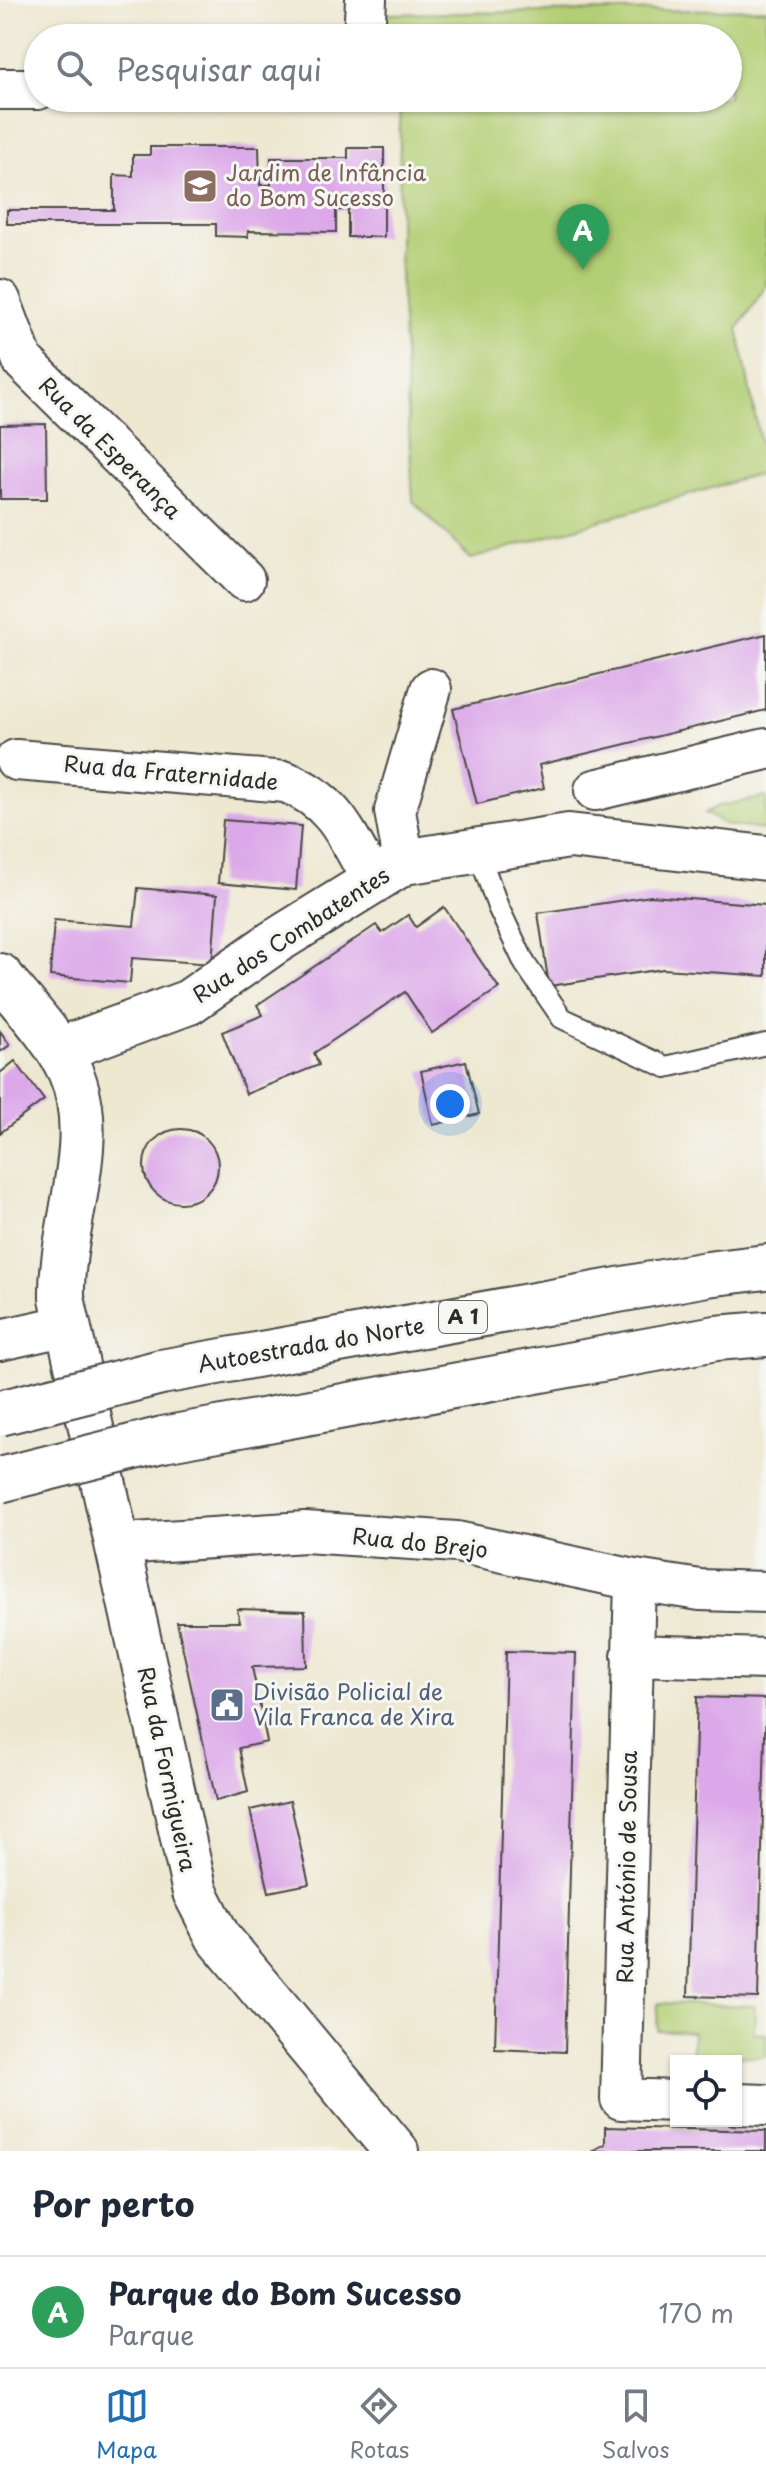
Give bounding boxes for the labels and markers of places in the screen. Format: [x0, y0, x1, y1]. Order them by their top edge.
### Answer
place label: Jardim de Infância do Bom Sucesso [226, 155, 427, 213]
school or university icon: Jardim de Infância do Bom Sucesso [181, 167, 219, 205]
pin: A [557, 204, 609, 270]
place label: Divisão Policial de Vila Franca de Xira [253, 1674, 454, 1732]
public building icon: Divisão Policial de Vila Franca de Xira [208, 1686, 246, 1724]

